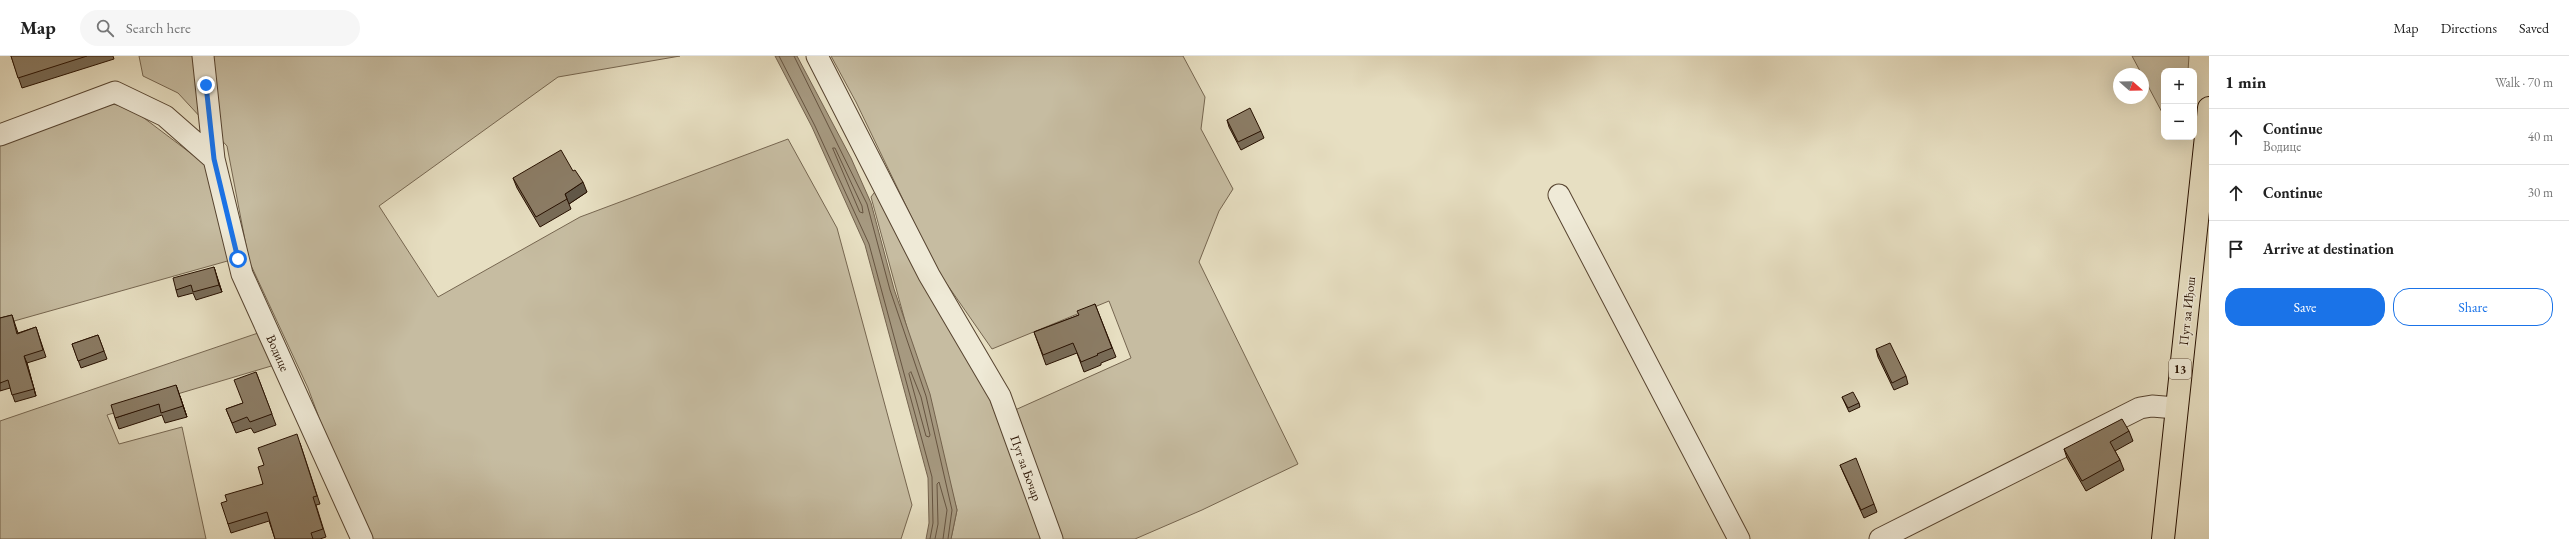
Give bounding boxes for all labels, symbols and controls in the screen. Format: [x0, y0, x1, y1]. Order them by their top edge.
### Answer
search box [80, 10, 360, 46]
text: Map [20, 15, 56, 40]
icon: search [94, 17, 116, 39]
text: Search here [126, 18, 191, 37]
text: Map [2393, 19, 2419, 37]
text: Directions [2441, 19, 2497, 37]
text: Saved [2519, 19, 2549, 37]
north arrow [2113, 68, 2149, 104]
map controls [2161, 68, 2197, 140]
button: + [2161, 68, 2197, 104]
text: 1 min [2225, 71, 2266, 93]
text: Walk · 70 m [2495, 74, 2553, 91]
route end [197, 76, 215, 94]
button: − [2161, 104, 2197, 140]
text: Continue [2263, 119, 2323, 138]
icon: ahead [2225, 126, 2247, 148]
text: 40 m [2528, 128, 2553, 145]
text: Водице [2263, 138, 2301, 155]
icon: ahead [2225, 182, 2247, 204]
text: Continue [2263, 183, 2323, 202]
text: 30 m [2528, 184, 2553, 201]
icon: arrive [2225, 238, 2247, 260]
text: Arrive at destination [2263, 239, 2394, 258]
route start [229, 250, 247, 268]
street label: Пут за Иђош [2175, 276, 2199, 346]
button: Save [2225, 288, 2385, 326]
button: Share [2393, 288, 2553, 326]
street label: Водице [262, 332, 294, 374]
road number: 13 [2169, 359, 2191, 379]
street label: Пут за Бочар [1006, 433, 1046, 504]

